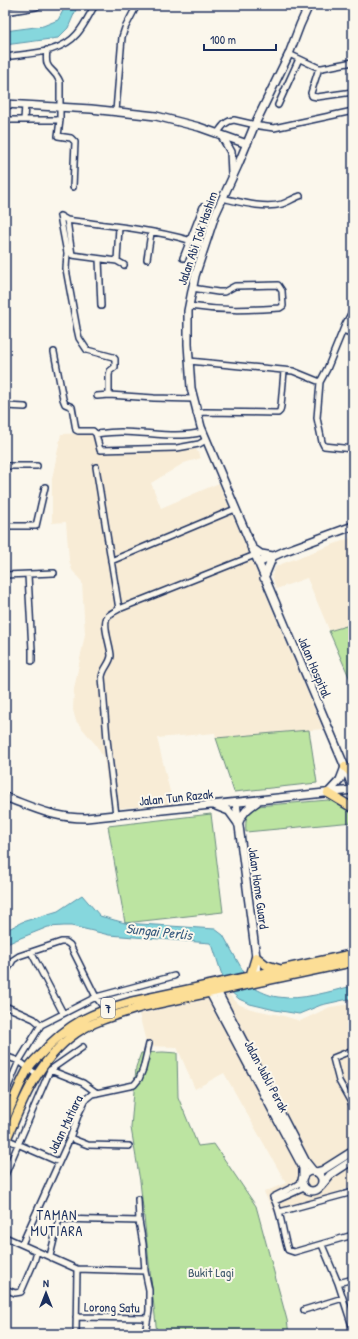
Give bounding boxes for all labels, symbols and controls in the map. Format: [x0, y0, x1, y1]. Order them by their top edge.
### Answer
scale bar [204, 26, 276, 52]
text: 100 m [210, 31, 236, 48]
street label: Jalan Abi Tok Hashim [173, 189, 222, 287]
street label: Jalan Hospital [294, 633, 336, 701]
street label: Jalan Tun Razak [138, 784, 215, 810]
street label: Jalan Home Guard [244, 846, 274, 930]
water label: Sungai Perlis [125, 918, 195, 945]
road number: 7 [101, 998, 115, 1018]
street label: Jalan Jubli Perak [241, 1037, 294, 1116]
street label: Jalan Mutiara [43, 1092, 87, 1156]
district label: TAMAN MUTIARA [31, 1205, 83, 1240]
park label: Bukit Lagi [188, 1263, 234, 1281]
north arrow [26, 1273, 66, 1313]
text: N [43, 1276, 49, 1290]
street label: Lorong Satu [84, 1298, 140, 1316]

